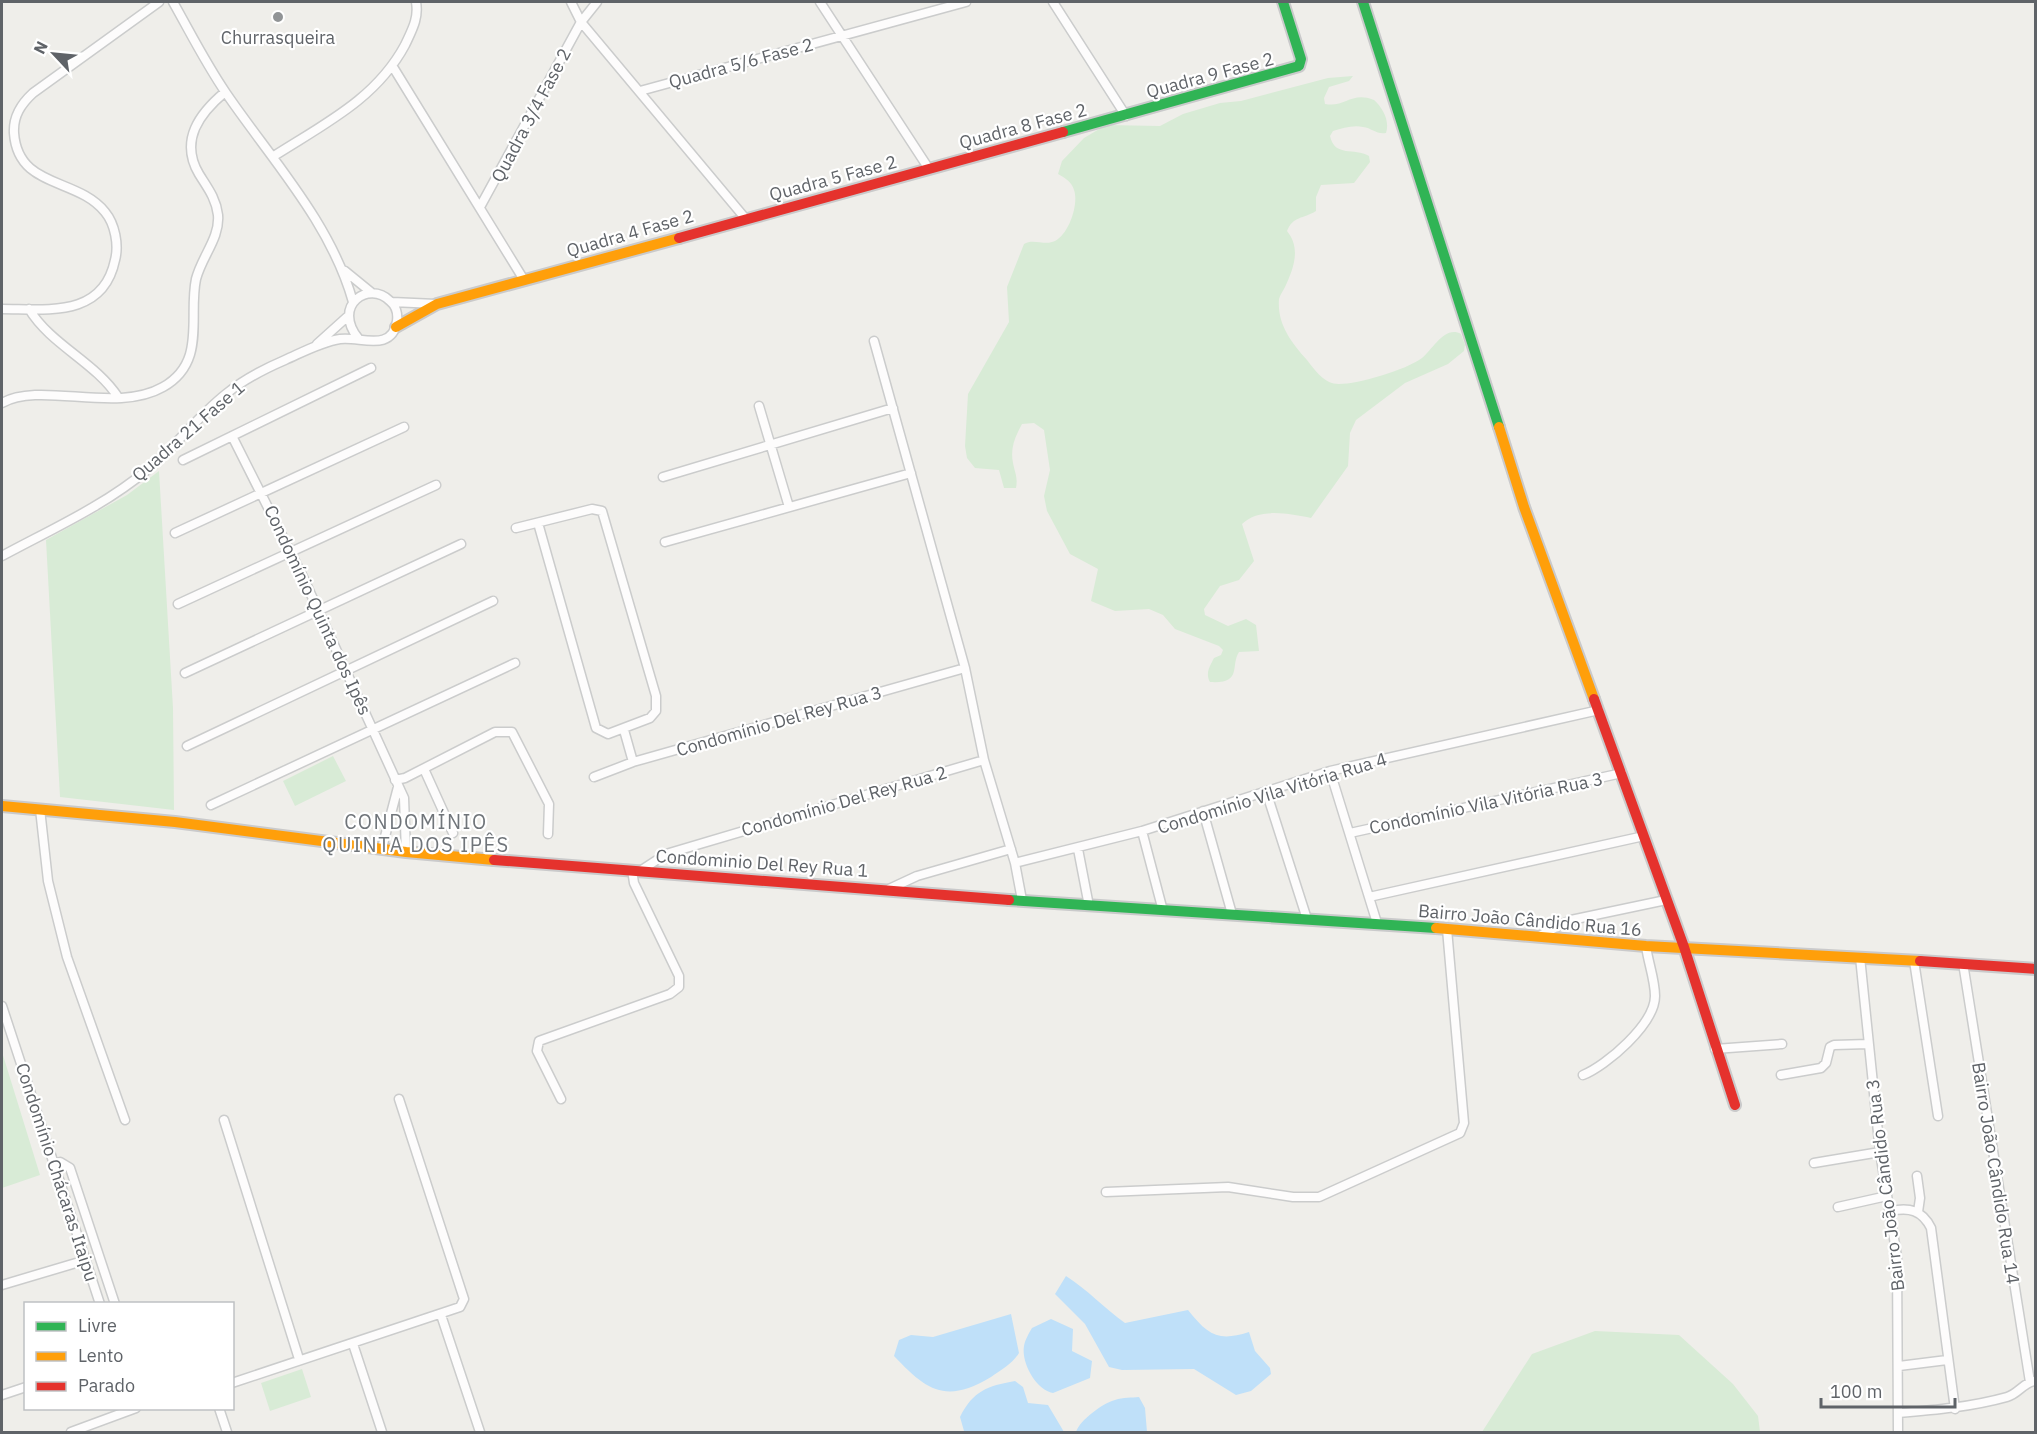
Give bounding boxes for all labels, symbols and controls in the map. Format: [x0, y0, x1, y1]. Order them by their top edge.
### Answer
marker: Churrasqueira [271, 10, 285, 24]
north arrow [24, 24, 84, 84]
place label: Churrasqueira [221, 26, 336, 49]
street label: Quadra 5/6 Fase 2 [666, 33, 816, 93]
text: N [29, 38, 52, 57]
street label: Quadra 3/4 Fase 2 [486, 44, 576, 186]
street label: Quadra 9 Fase 2 [1144, 47, 1276, 103]
street label: Quadra 8 Fase 2 [957, 98, 1089, 154]
street label: Quadra 5 Fase 2 [767, 150, 899, 206]
street label: Quadra 4 Fase 2 [564, 204, 696, 262]
street label: Quadra 21 Fase 1 [127, 376, 249, 486]
street label: Condomínio Quinta dos Ipês [259, 501, 377, 719]
street label: Condomínio Del Rey Rua 3 [673, 681, 885, 761]
street label: Condomínio Vila Vitória Rua 4 [1155, 747, 1390, 839]
street label: Condomínio Del Rey Rua 2 [738, 761, 950, 841]
street label: Condomínio Vila Vitória Rua 3 [1367, 767, 1605, 839]
district label: CONDOMÍNIO QUINTA DOS IPÊS [322, 808, 510, 858]
street label: Condominio Del Rey Rua 1 [655, 844, 869, 882]
street label: Bairro João Cândido Rua 16 [1417, 899, 1643, 941]
street label: Condomínio Chácaras Itaipu [11, 1060, 103, 1284]
street label: Bairro João Cândido Rua 14 [1967, 1060, 2025, 1286]
street label: Bairro João Cândido Rua 3 [1861, 1078, 1909, 1292]
legend [24, 1302, 234, 1410]
text: Livre [78, 1314, 117, 1337]
text: Lento [78, 1344, 123, 1367]
scale bar [1821, 1371, 1954, 1409]
text: Parado [78, 1374, 135, 1397]
text: 100 m [1830, 1380, 1882, 1403]

